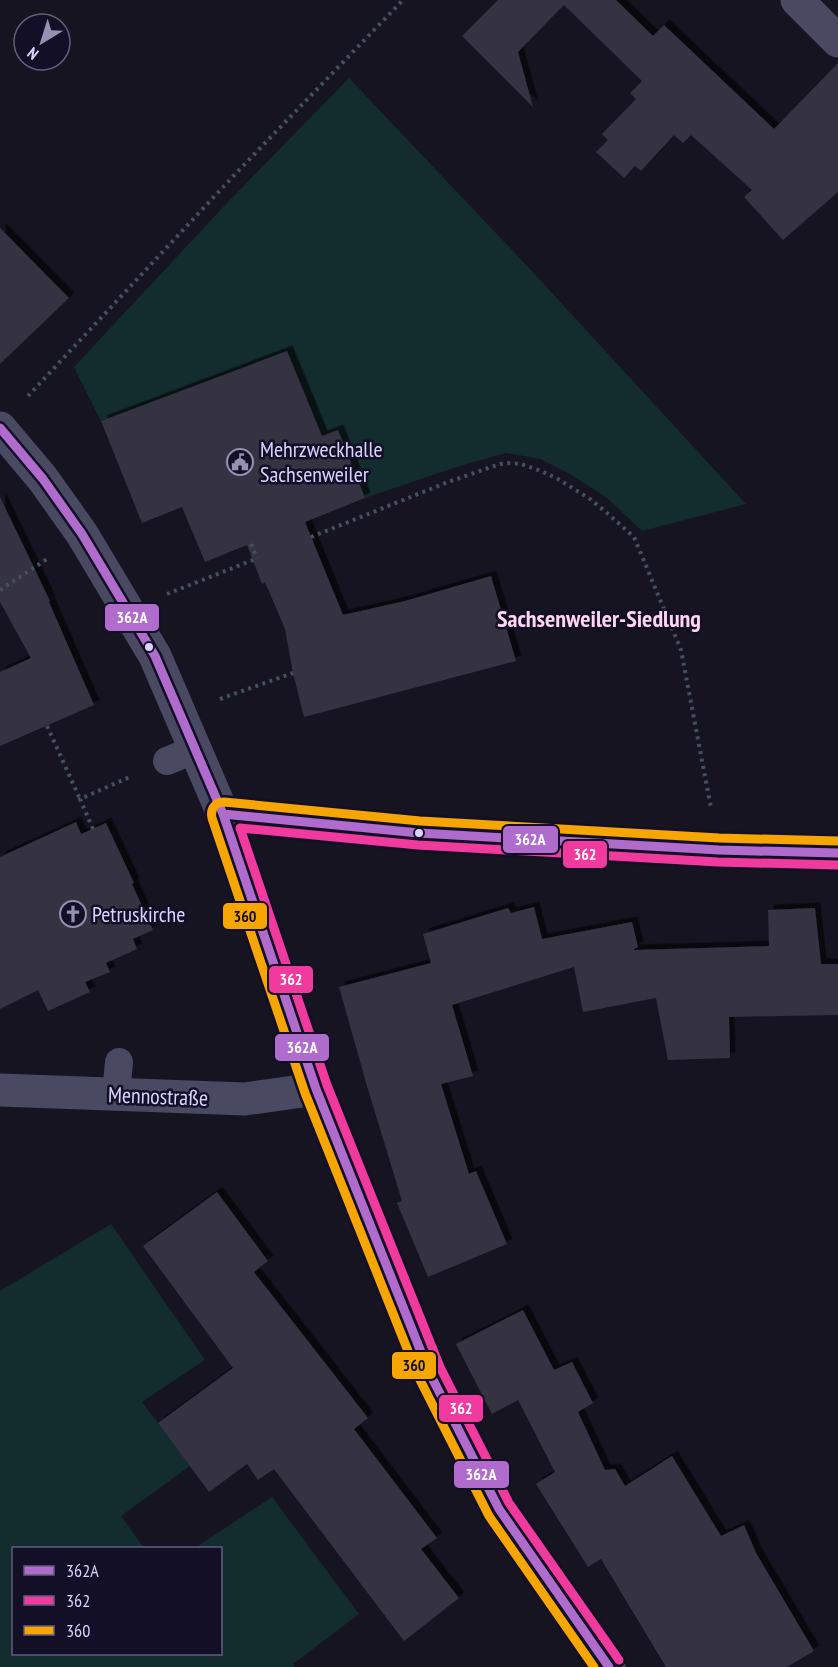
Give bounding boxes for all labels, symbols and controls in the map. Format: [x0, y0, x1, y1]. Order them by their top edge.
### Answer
north arrow [12, 12, 72, 72]
text: N [23, 43, 42, 64]
place label: Mehrzweckhalle Sachsenweiler [260, 435, 383, 488]
public building icon: Mehrzweckhalle Sachsenweiler [225, 447, 255, 477]
line badge: 362A [104, 603, 160, 632]
district label: Sachsenweiler-Siedlung [497, 603, 701, 634]
text: 362A [117, 607, 148, 627]
unlabelled marker [143, 641, 155, 653]
line badge: 362A [502, 825, 559, 854]
unlabelled marker [413, 827, 425, 839]
text: 362A [515, 829, 546, 849]
line badge: 362 [562, 840, 608, 869]
text: 362 [574, 844, 596, 864]
church icon: Petruskirche [58, 899, 88, 929]
place label: Petruskirche [92, 900, 185, 928]
line badge: 360 [222, 902, 268, 930]
text: 360 [234, 906, 257, 926]
line badge: 362 [268, 965, 314, 994]
text: 362 [280, 969, 302, 989]
line badge: 362A [274, 1033, 330, 1062]
text: 362A [287, 1037, 318, 1057]
street label: Mennostraße [108, 1080, 208, 1112]
line badge: 360 [391, 1351, 437, 1380]
text: 360 [403, 1355, 426, 1375]
line badge: 362 [438, 1394, 484, 1423]
text: 362 [450, 1398, 472, 1418]
line badge: 362A [453, 1460, 510, 1489]
text: 362A [466, 1464, 497, 1484]
legend [12, 1547, 222, 1655]
text: 362A [66, 1559, 99, 1582]
text: 362 [66, 1589, 90, 1612]
text: 360 [66, 1619, 90, 1642]

